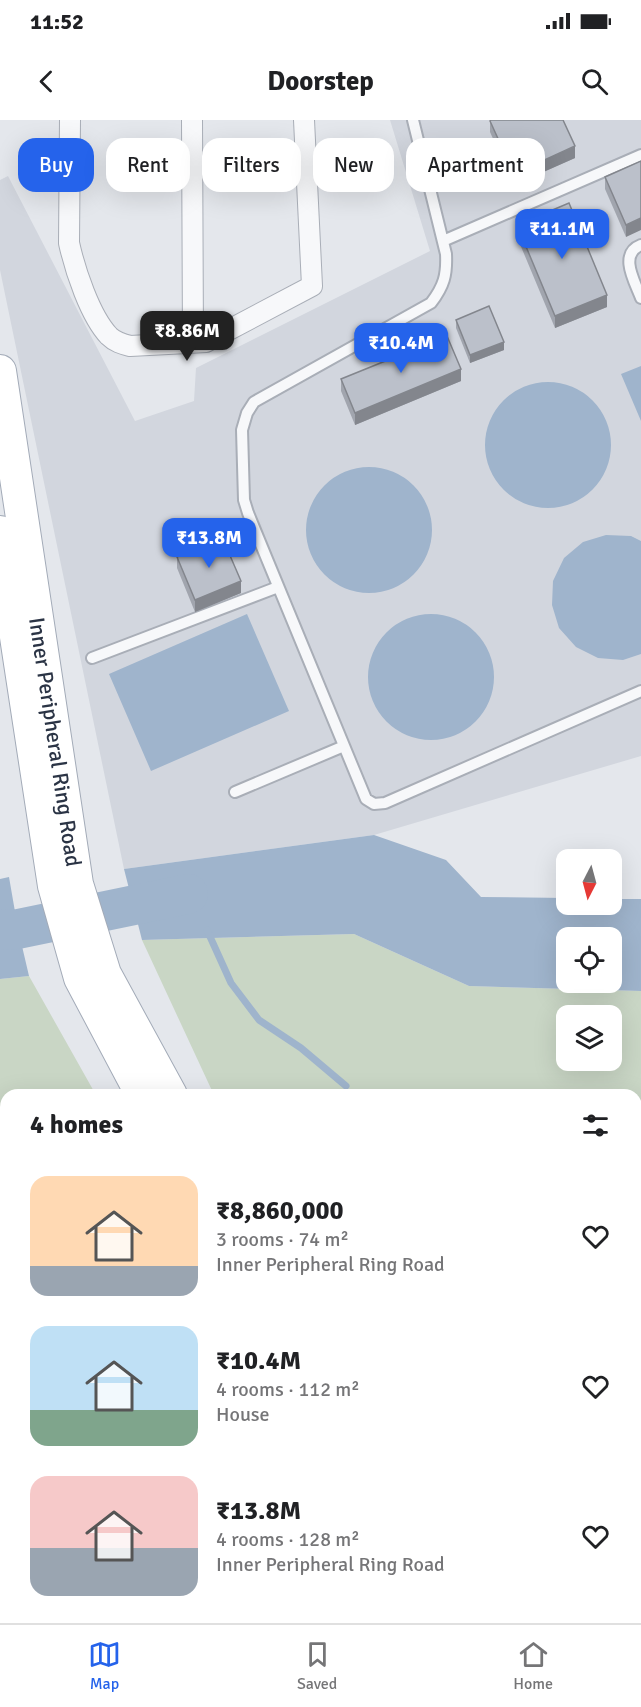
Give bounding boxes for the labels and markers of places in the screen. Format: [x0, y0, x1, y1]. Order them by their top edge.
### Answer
pin: ₹11.1M [513, 209, 611, 260]
pin: ₹8.86M [138, 311, 236, 362]
pin: ₹10.4M [352, 323, 450, 374]
pin: ₹13.8M [160, 518, 258, 569]

